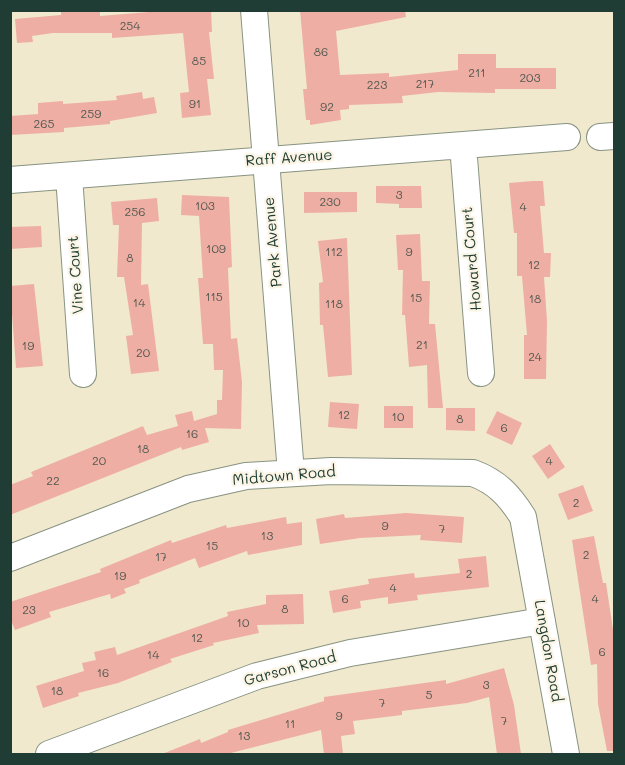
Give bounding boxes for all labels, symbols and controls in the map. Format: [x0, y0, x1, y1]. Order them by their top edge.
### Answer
house number: 254 [120, 19, 140, 33]
house number: 86 [314, 45, 328, 59]
house number: 85 [192, 54, 206, 68]
house number: 211 [468, 66, 486, 80]
house number: 203 [519, 71, 541, 85]
house number: 217 [416, 77, 434, 91]
house number: 223 [367, 78, 387, 92]
house number: 91 [189, 97, 201, 111]
house number: 92 [320, 100, 334, 114]
house number: 259 [81, 107, 101, 121]
house number: 265 [34, 117, 54, 131]
street label: Raff Avenue [245, 146, 333, 170]
house number: 3 [395, 188, 403, 202]
house number: 230 [319, 195, 341, 209]
street label: Park Avenue [260, 196, 286, 288]
house number: 103 [195, 199, 215, 213]
house number: 4 [519, 200, 527, 214]
house number: 256 [125, 205, 145, 219]
street label: Howard Court [458, 206, 486, 312]
street label: Vine Court [64, 235, 88, 315]
house number: 109 [206, 242, 226, 256]
house number: 112 [325, 245, 343, 259]
house number: 9 [405, 245, 413, 259]
house number: 8 [126, 251, 134, 265]
house number: 12 [528, 258, 540, 272]
house number: 115 [205, 290, 223, 304]
house number: 15 [410, 291, 422, 305]
house number: 18 [529, 292, 541, 306]
house number: 14 [133, 296, 145, 310]
house number: 118 [325, 297, 343, 311]
house number: 21 [416, 338, 428, 352]
house number: 19 [22, 339, 34, 353]
house number: 20 [136, 346, 150, 360]
house number: 24 [528, 350, 542, 364]
house number: 12 [338, 408, 350, 422]
house number: 10 [392, 410, 404, 424]
house number: 8 [456, 412, 464, 426]
house number: 6 [500, 421, 508, 435]
house number: 16 [186, 427, 198, 441]
house number: 18 [137, 442, 149, 456]
house number: 20 [92, 454, 106, 468]
house number: 4 [545, 454, 553, 468]
street label: Midtown Road [232, 463, 336, 489]
house number: 22 [46, 474, 60, 488]
house number: 2 [573, 496, 579, 510]
house number: 9 [381, 519, 389, 533]
house number: 7 [439, 522, 445, 536]
house number: 13 [261, 529, 273, 543]
house number: 15 [206, 539, 218, 553]
house number: 2 [583, 548, 589, 562]
house number: 17 [155, 550, 167, 564]
house number: 2 [466, 567, 472, 581]
house number: 19 [114, 569, 126, 583]
house number: 4 [389, 581, 397, 595]
house number: 6 [341, 592, 349, 606]
house number: 4 [591, 592, 599, 606]
street label: Langdon Road [530, 599, 566, 703]
house number: 8 [281, 602, 289, 616]
house number: 23 [22, 603, 36, 617]
house number: 10 [237, 616, 249, 630]
house number: 12 [191, 631, 203, 645]
house number: 6 [598, 645, 606, 659]
house number: 14 [147, 648, 159, 662]
street label: Garson Road [242, 648, 338, 690]
house number: 16 [97, 666, 109, 680]
house number: 3 [482, 678, 490, 692]
house number: 18 [51, 684, 63, 698]
house number: 5 [426, 688, 432, 702]
house number: 7 [379, 696, 385, 710]
house number: 9 [335, 709, 343, 723]
house number: 7 [501, 714, 507, 728]
house number: 11 [285, 717, 295, 731]
house number: 13 [238, 729, 250, 743]

